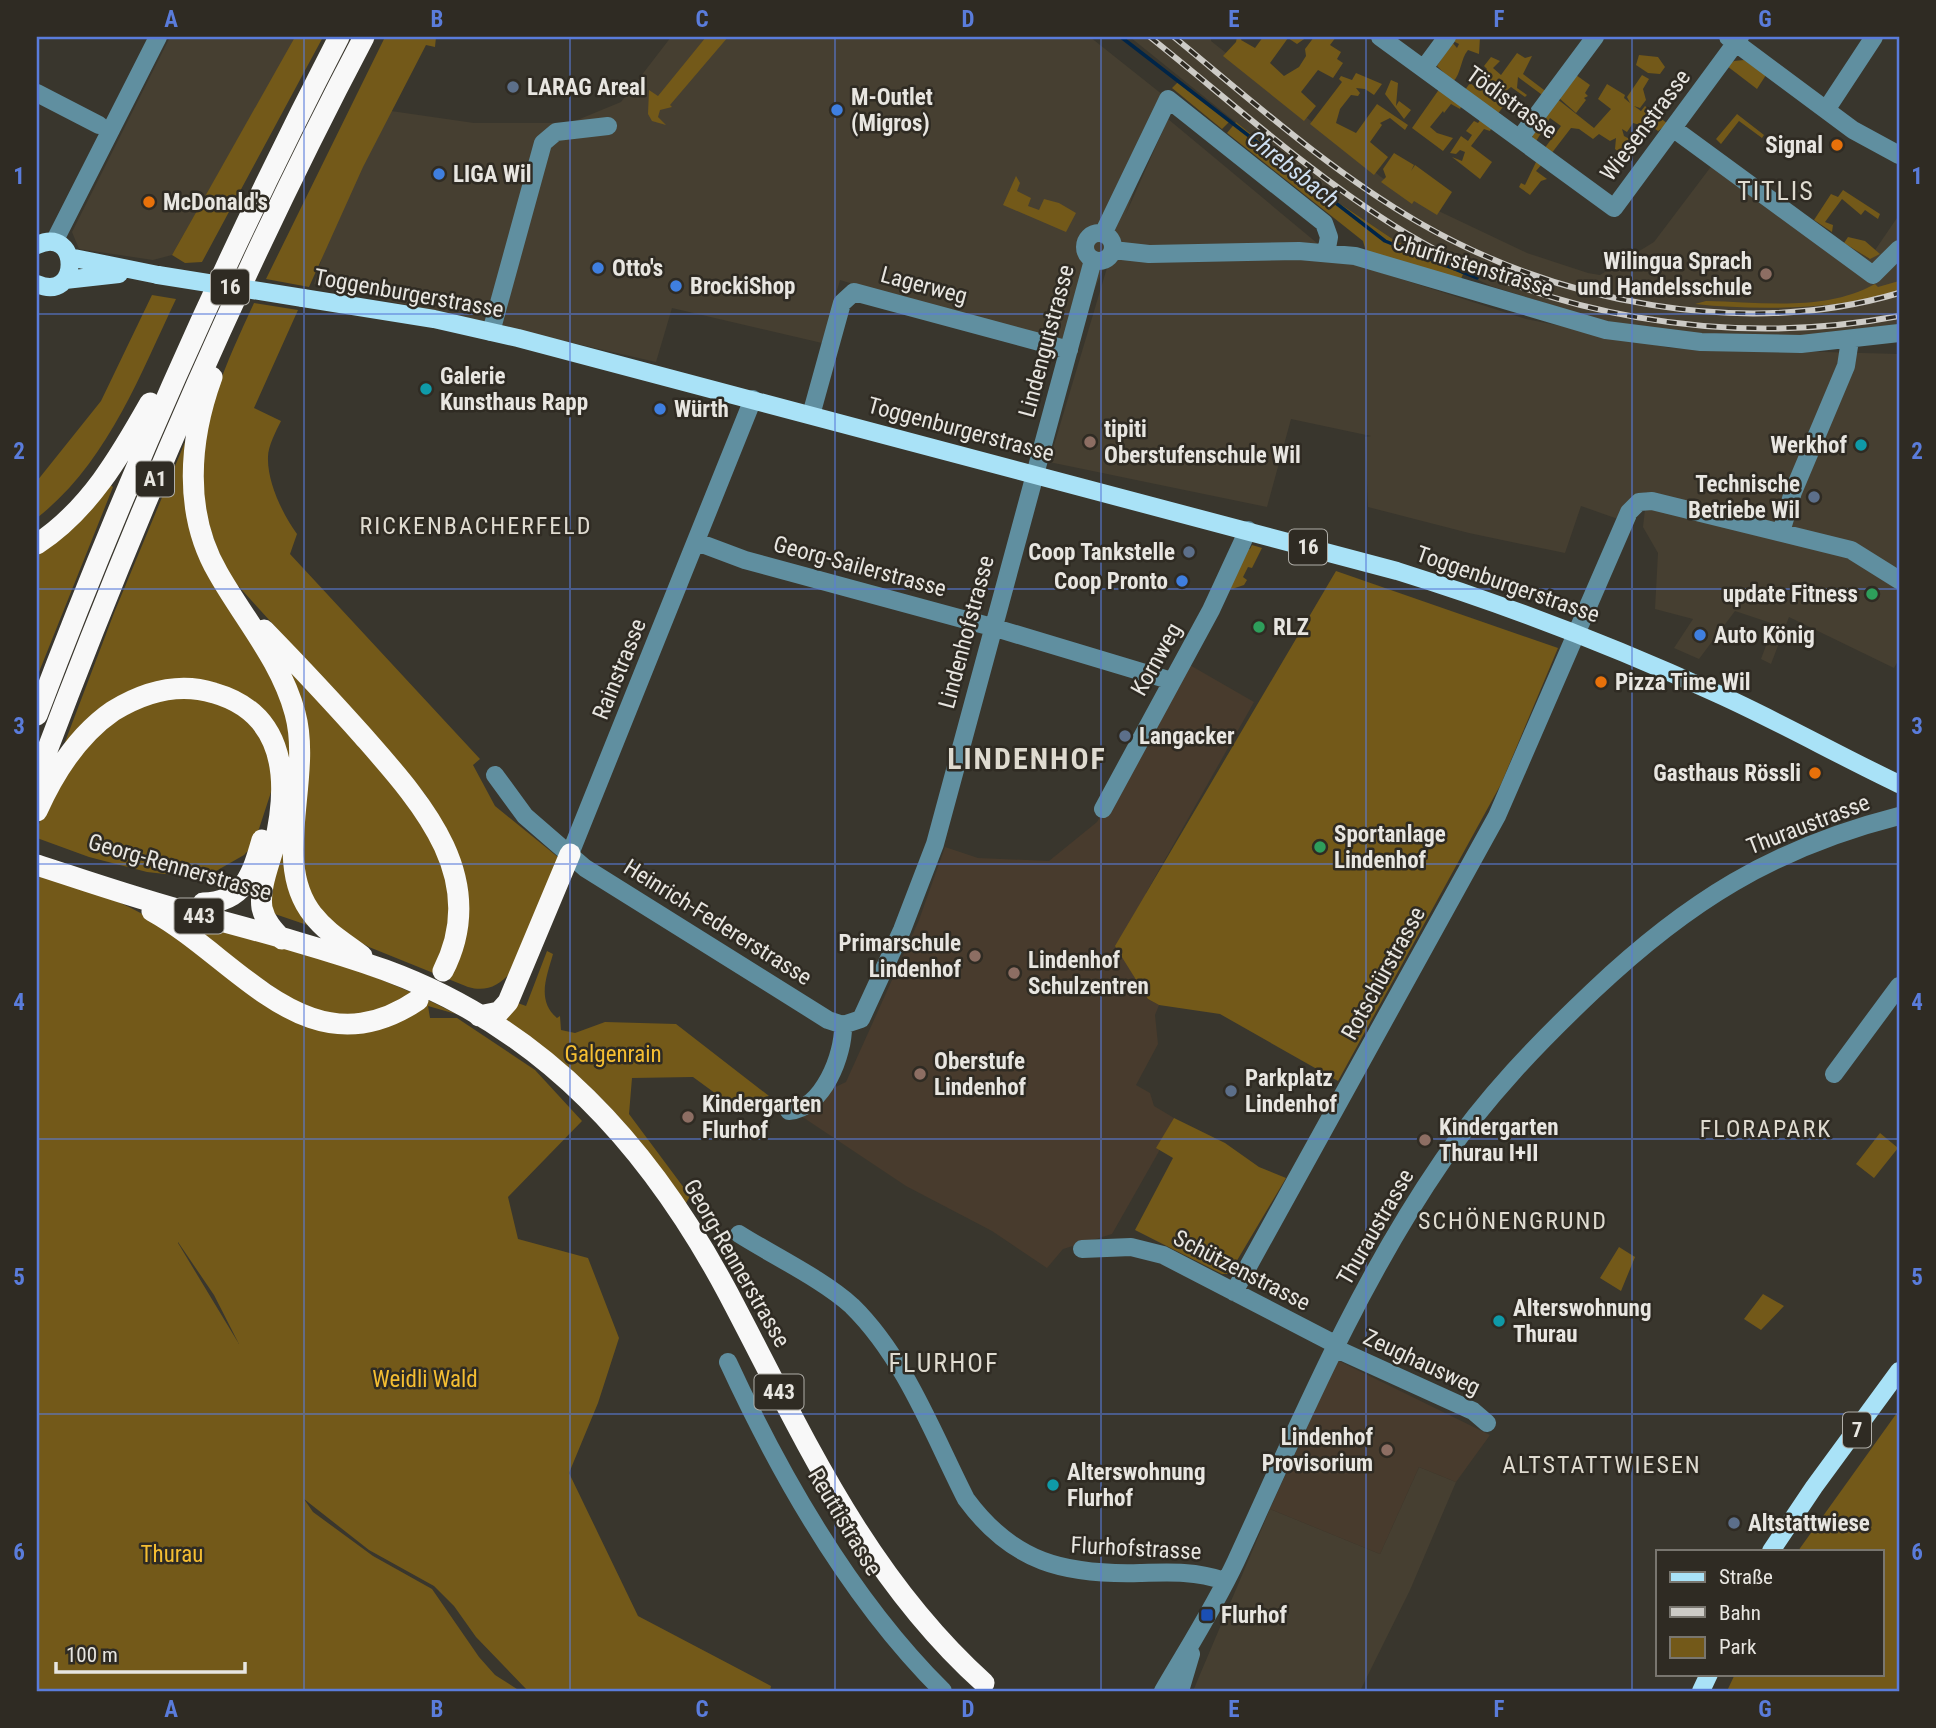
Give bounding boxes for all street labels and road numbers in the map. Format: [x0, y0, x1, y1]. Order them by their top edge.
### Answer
street label: Tödistrasse [1461, 60, 1562, 144]
street label: Wiesenstrasse [1595, 64, 1696, 186]
street label: Churfirstenstrasse [1389, 228, 1556, 303]
street label: Lagerweg [878, 261, 970, 310]
street label: Lindengutstrasse [1013, 262, 1080, 420]
street label: Toggenburgerstrasse [312, 264, 506, 323]
road number: 16 [211, 270, 249, 304]
street label: Toggenburgerstrasse [865, 392, 1057, 467]
road number: A1 [136, 462, 174, 496]
street label: Georg-Sailerstrasse [771, 530, 949, 603]
road number: 16 [1289, 530, 1327, 564]
street label: Toggenburgerstrasse [1413, 540, 1603, 628]
street label: Lindenhofstrasse [933, 553, 1000, 712]
street label: Rainstrasse [587, 615, 652, 724]
street label: Kornweg [1125, 618, 1187, 700]
street label: Thuraustrasse [1743, 789, 1873, 860]
street label: Georg-Rennerstrasse [85, 828, 275, 907]
street label: Heinrich-Federerstrasse [619, 854, 817, 991]
road number: 443 [174, 898, 224, 934]
street label: Rotschürstrasse [1336, 902, 1431, 1044]
street label: Thuraustrasse [1331, 1164, 1420, 1290]
street label: Georg-Rennerstrasse [678, 1174, 796, 1352]
street label: Schützenstrasse [1169, 1224, 1315, 1317]
street label: Zeughausweg [1359, 1324, 1485, 1401]
road number: 443 [754, 1374, 804, 1410]
road number: 7 [1843, 1412, 1871, 1448]
street label: Reuttistrasse [802, 1464, 887, 1580]
street label: Flurhofstrasse [1070, 1532, 1202, 1565]

